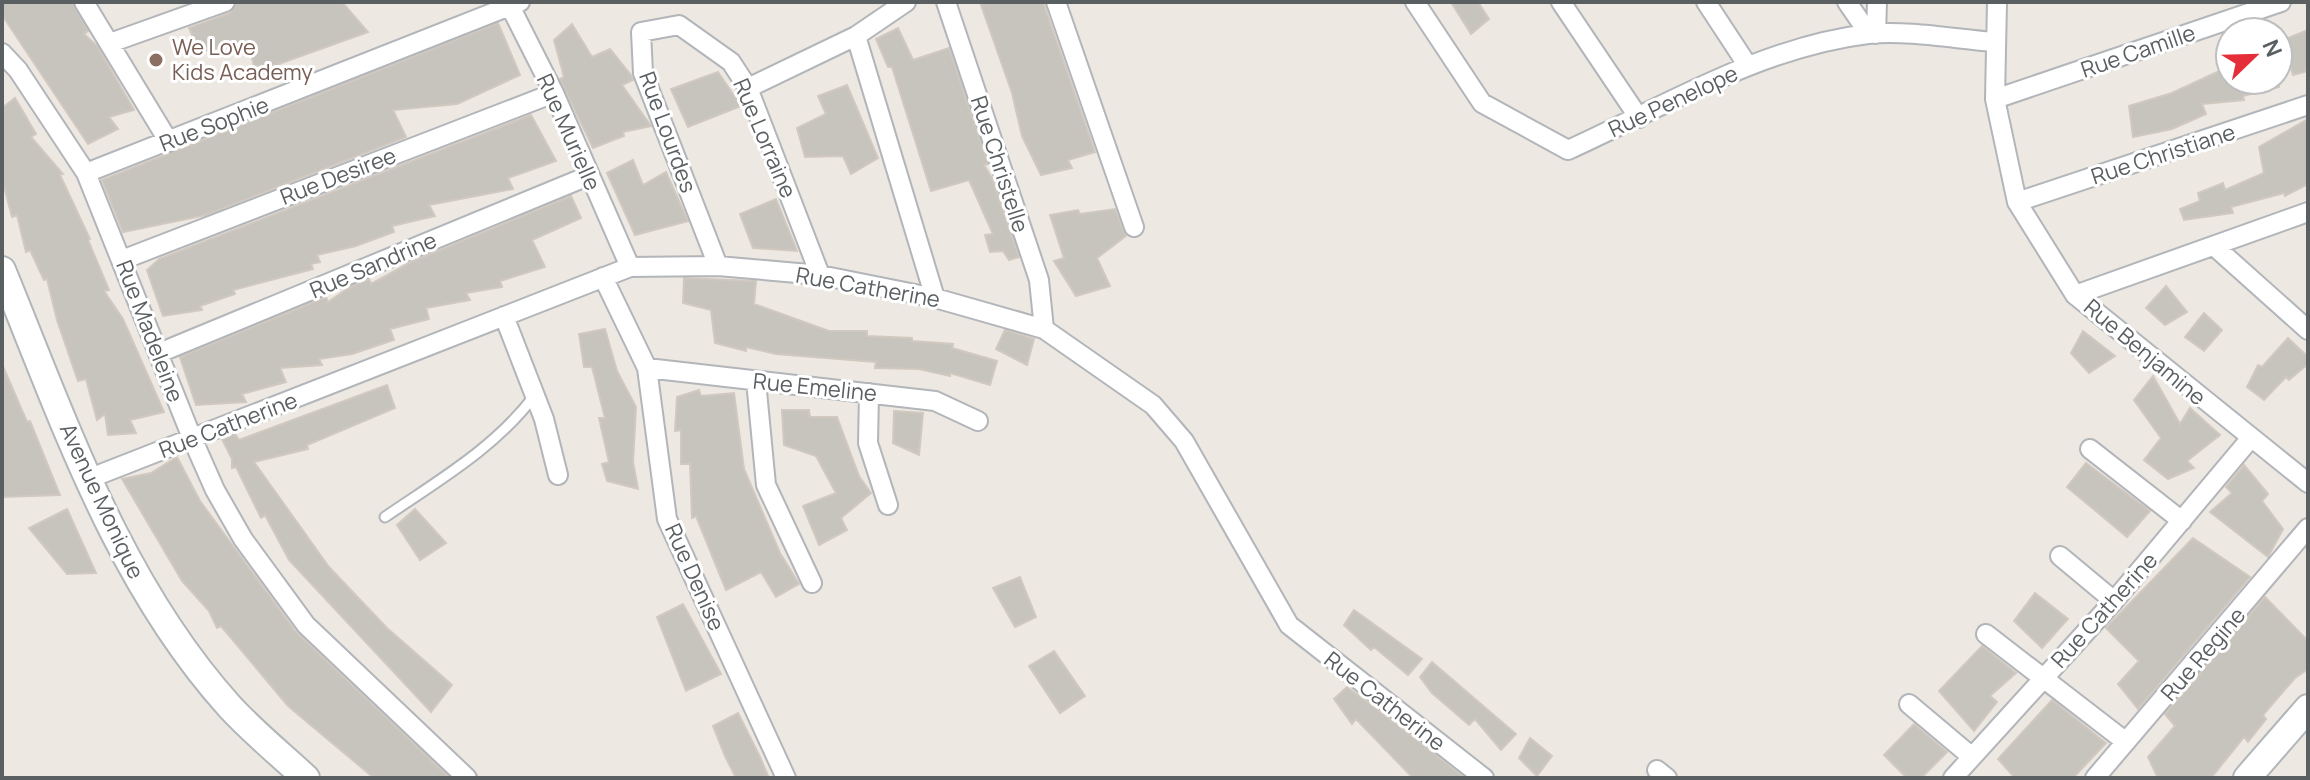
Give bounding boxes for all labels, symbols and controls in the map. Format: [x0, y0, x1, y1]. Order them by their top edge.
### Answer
north arrow [2214, 16, 2294, 96]
street label: Rue Camille [2077, 17, 2199, 85]
place label: We Love Kids Academy [172, 32, 313, 87]
text: N [2256, 35, 2289, 61]
marker: We Love Kids Academy [147, 51, 165, 69]
street label: Rue Penelope [1603, 58, 1743, 144]
street label: Rue Lourdes [632, 67, 704, 197]
street label: Rue Murielle [530, 69, 608, 195]
street label: Rue Lorraine [726, 74, 804, 202]
street label: Rue Sophie [155, 89, 273, 159]
street label: Rue Christelle [964, 92, 1036, 236]
street label: Rue Christiane [2087, 117, 2239, 191]
street label: Rue Desiree [276, 140, 400, 212]
street label: Rue Sandrine [305, 225, 441, 305]
street label: Rue Madeleine [109, 256, 191, 406]
street label: Rue Catherine [794, 260, 943, 314]
street label: Rue Benjamine [2078, 292, 2212, 412]
street label: Rue Emeline [752, 366, 879, 408]
street label: Rue Catherine [155, 385, 302, 465]
street label: Avenue Monique [53, 418, 151, 584]
street label: Rue Denise [658, 519, 732, 635]
street label: Rue Catherine [2044, 546, 2164, 674]
street label: Rue Regine [2154, 601, 2252, 707]
street label: Rue Catherine [1318, 644, 1452, 758]

